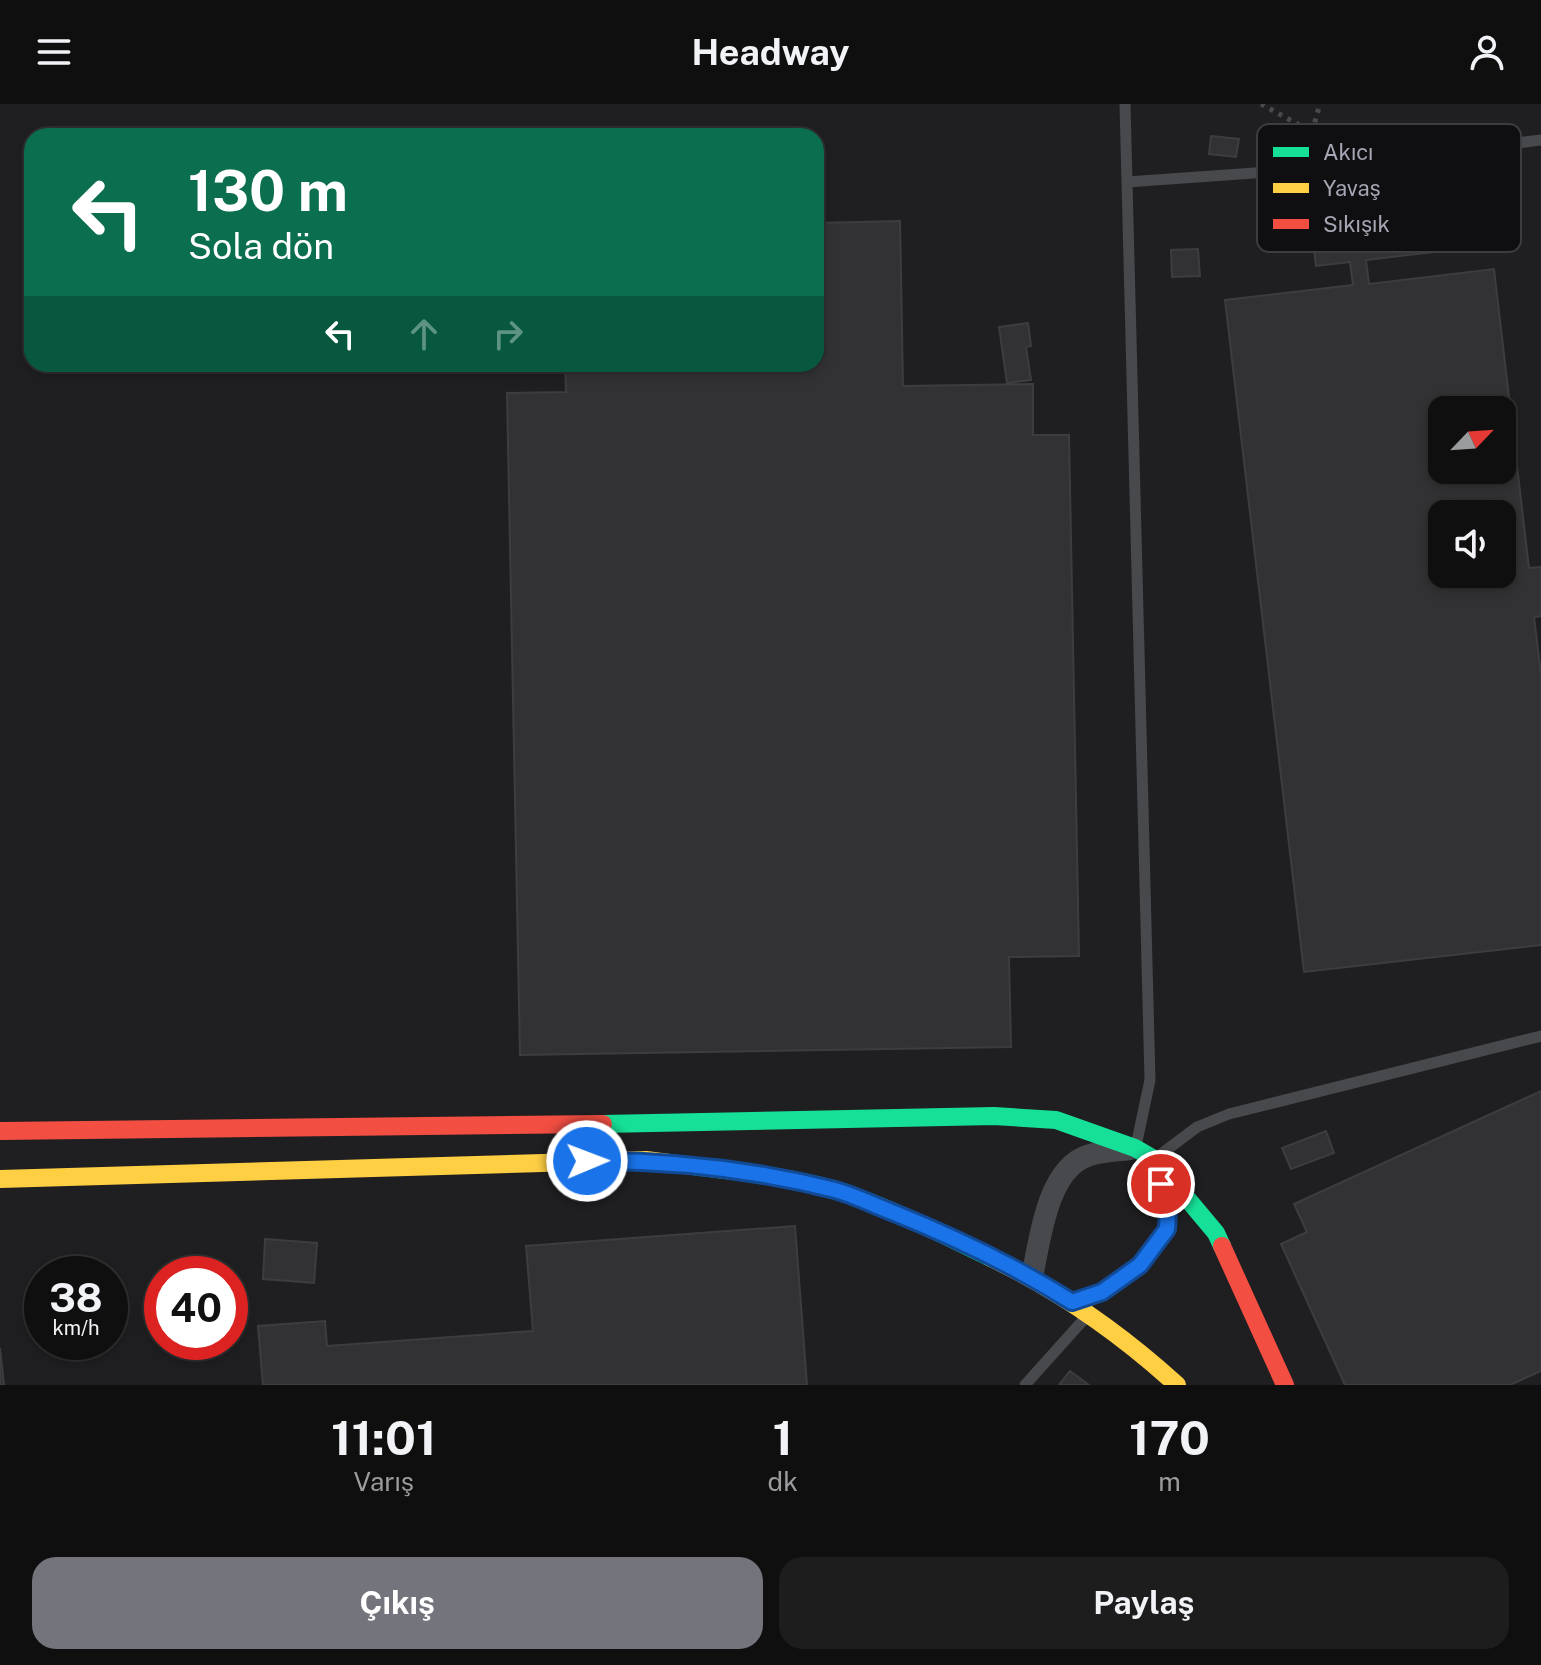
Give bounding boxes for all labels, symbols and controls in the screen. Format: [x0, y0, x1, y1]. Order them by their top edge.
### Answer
icon: menu [32, 30, 76, 74]
icon: person [1465, 30, 1509, 74]
text: Headway [692, 31, 849, 73]
legend [1257, 124, 1521, 252]
text: Akıcı [1323, 139, 1373, 165]
text: 130 m [188, 158, 348, 224]
icon: left [56, 160, 160, 264]
text: Yavaş [1323, 175, 1381, 201]
text: Sıkışık [1323, 211, 1390, 237]
text: Sola dön [188, 225, 334, 267]
icon: left [318, 312, 362, 356]
icon: ahead [402, 312, 446, 356]
icon: right [486, 312, 530, 356]
north arrow [1428, 396, 1516, 484]
map controls [1428, 396, 1516, 588]
button: sound [1428, 500, 1516, 588]
position arrow [545, 1119, 629, 1203]
pin [1127, 1150, 1195, 1218]
icon: arrive [1139, 1162, 1183, 1206]
speed limit sign: 40 [144, 1256, 248, 1360]
text: 38 [49, 1274, 103, 1321]
text: km/h [52, 1316, 100, 1340]
text: 11:01 [331, 1409, 437, 1466]
text: 1 [772, 1409, 793, 1466]
text: 170 [1129, 1409, 1210, 1466]
text: Varış [354, 1466, 414, 1497]
text: dk [768, 1466, 798, 1497]
text: m [1158, 1466, 1181, 1497]
button: Çıkış [32, 1557, 763, 1649]
button: Paylaş [779, 1557, 1509, 1649]

